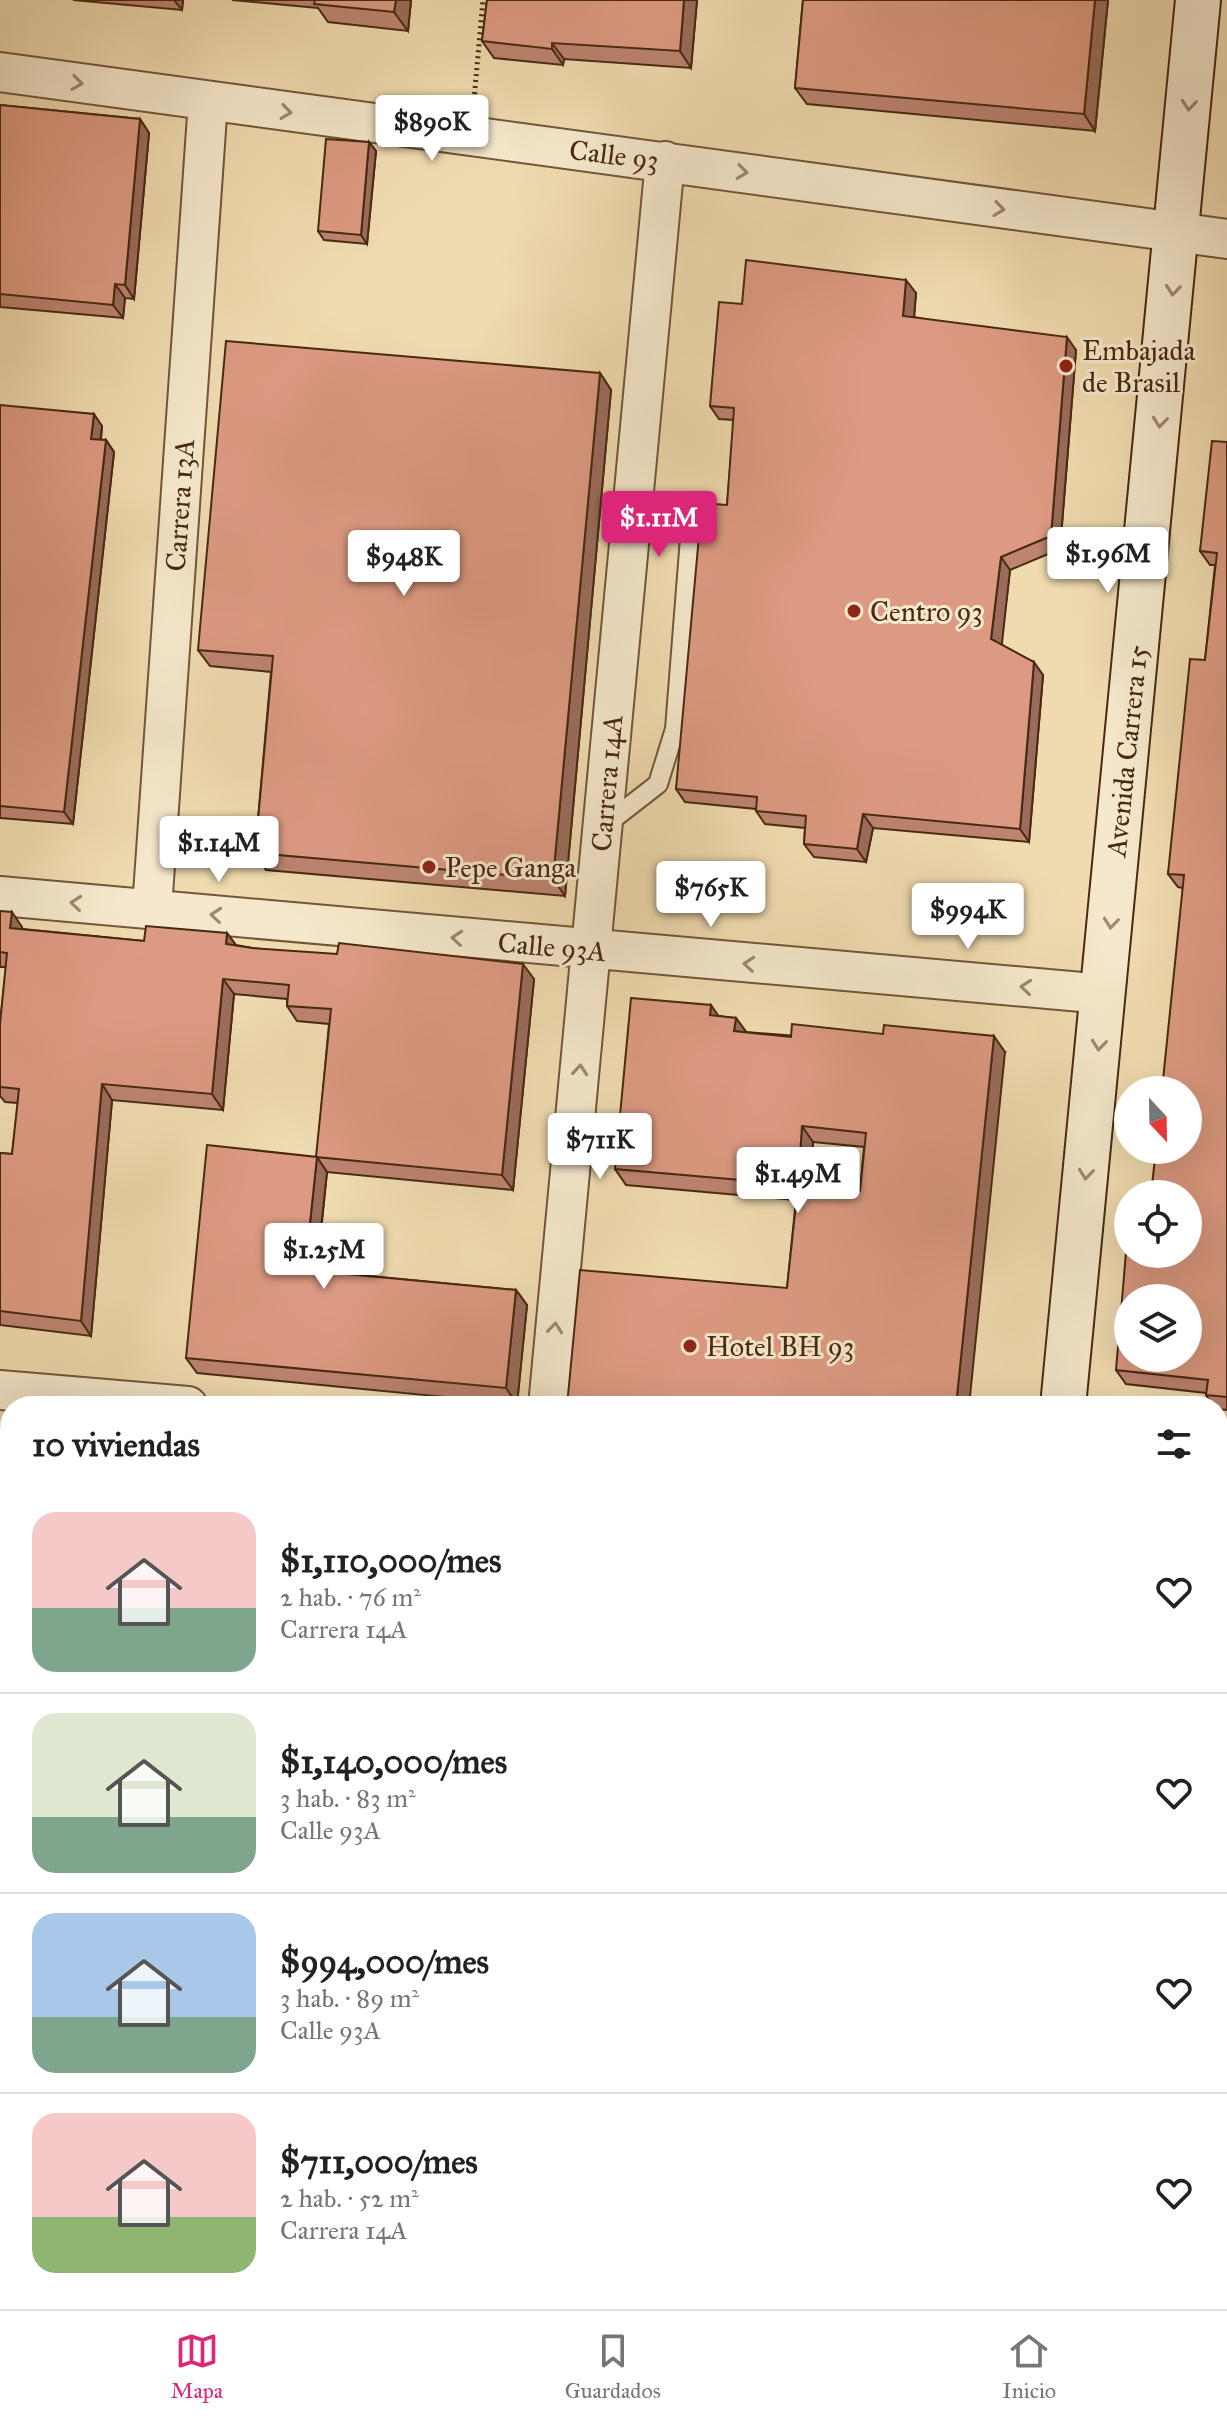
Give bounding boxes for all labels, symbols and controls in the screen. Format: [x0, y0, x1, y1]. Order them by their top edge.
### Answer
one-way arrow [70, 74, 84, 91]
pin: $890K [376, 95, 488, 163]
one-way arrow [1181, 99, 1198, 112]
one-way arrow [279, 103, 293, 120]
text: $890K [394, 105, 470, 137]
street label: Calle 93 [567, 132, 661, 178]
one-way arrow [735, 163, 749, 180]
one-way arrow [992, 200, 1006, 217]
one-way arrow [1164, 284, 1181, 297]
place label: Embajada de Brasil [1082, 333, 1196, 400]
marker: Embajada de Brasil [1057, 357, 1075, 375]
one-way arrow [1151, 416, 1168, 429]
street label: Carrera 13A [158, 437, 202, 572]
pin: $1.11M [594, 491, 724, 559]
text: $1.11M [620, 501, 698, 533]
pin: $1.96M [1043, 527, 1173, 595]
pin: $948K [348, 530, 460, 598]
text: $1.96M [1065, 537, 1151, 569]
text: $948K [366, 540, 442, 572]
place label: Centro 93 [870, 594, 983, 629]
marker: Centro 93 [845, 602, 863, 620]
street label: Avenida Carrera 15 [1098, 643, 1156, 860]
street label: Carrera 14A [584, 713, 630, 853]
pin: $1.14M [154, 816, 284, 884]
text: $1.14M [178, 826, 260, 858]
place label: Pepe Ganga [445, 850, 576, 885]
marker: Pepe Ganga [420, 858, 438, 876]
pin: $765K [655, 861, 767, 929]
text: $765K [674, 871, 748, 903]
pin: $994K [912, 883, 1024, 951]
text: $994K [930, 893, 1006, 925]
one-way arrow [69, 894, 82, 911]
one-way arrow [209, 907, 222, 924]
one-way arrow [1102, 917, 1119, 930]
street label: Calle 93A [496, 925, 608, 969]
one-way arrow [450, 930, 463, 947]
one-way arrow [742, 955, 755, 972]
one-way arrow [1019, 979, 1032, 996]
one-way arrow [1090, 1039, 1107, 1052]
one-way arrow [571, 1063, 588, 1076]
north arrow [1114, 1076, 1202, 1164]
map controls [1114, 1076, 1202, 1372]
pin: $711K [544, 1113, 656, 1181]
text: $711K [566, 1123, 634, 1155]
pin: $1.49M [733, 1147, 863, 1215]
text: $1.49M [755, 1157, 841, 1189]
one-way arrow [1078, 1168, 1095, 1181]
button: locate [1114, 1180, 1202, 1268]
pin: $1.25M [259, 1223, 389, 1291]
text: $1.25M [283, 1233, 365, 1265]
button: layers [1114, 1284, 1202, 1372]
one-way arrow [547, 1321, 564, 1334]
place label: Hotel BH 93 [706, 1329, 854, 1364]
marker: Hotel BH 93 [681, 1337, 699, 1355]
icon: filters [1152, 1422, 1196, 1466]
text: 10 viviendas [32, 1424, 200, 1465]
text: $1,110,000/mes [280, 1540, 501, 1581]
icon: home [96, 1544, 192, 1640]
icon: heart [1152, 1570, 1196, 1614]
text: 2 hab. · 76 m² [280, 1581, 421, 1613]
text: Carrera 14A [280, 1613, 407, 1645]
text: $1,140,000/mes [280, 1741, 507, 1782]
icon: home [96, 1745, 192, 1841]
icon: heart [1152, 1771, 1196, 1815]
text: 3 hab. · 83 m² [280, 1782, 416, 1814]
text: Calle 93A [280, 1814, 381, 1846]
text: $994,000/mes [280, 1941, 489, 1982]
icon: home [96, 1945, 192, 2041]
icon: heart [1152, 1971, 1196, 2015]
text: 3 hab. · 89 m² [280, 1982, 419, 2014]
text: Calle 93A [280, 2014, 381, 2046]
text: $711,000/mes [280, 2141, 478, 2182]
icon: home [96, 2145, 192, 2241]
icon: heart [1152, 2171, 1196, 2215]
text: 2 hab. · 52 m² [280, 2182, 419, 2214]
text: Carrera 14A [280, 2214, 407, 2246]
tab: Mapa [171, 2329, 223, 2404]
tab: Guardados [565, 2329, 661, 2404]
tab: Inicio [1002, 2329, 1056, 2404]

